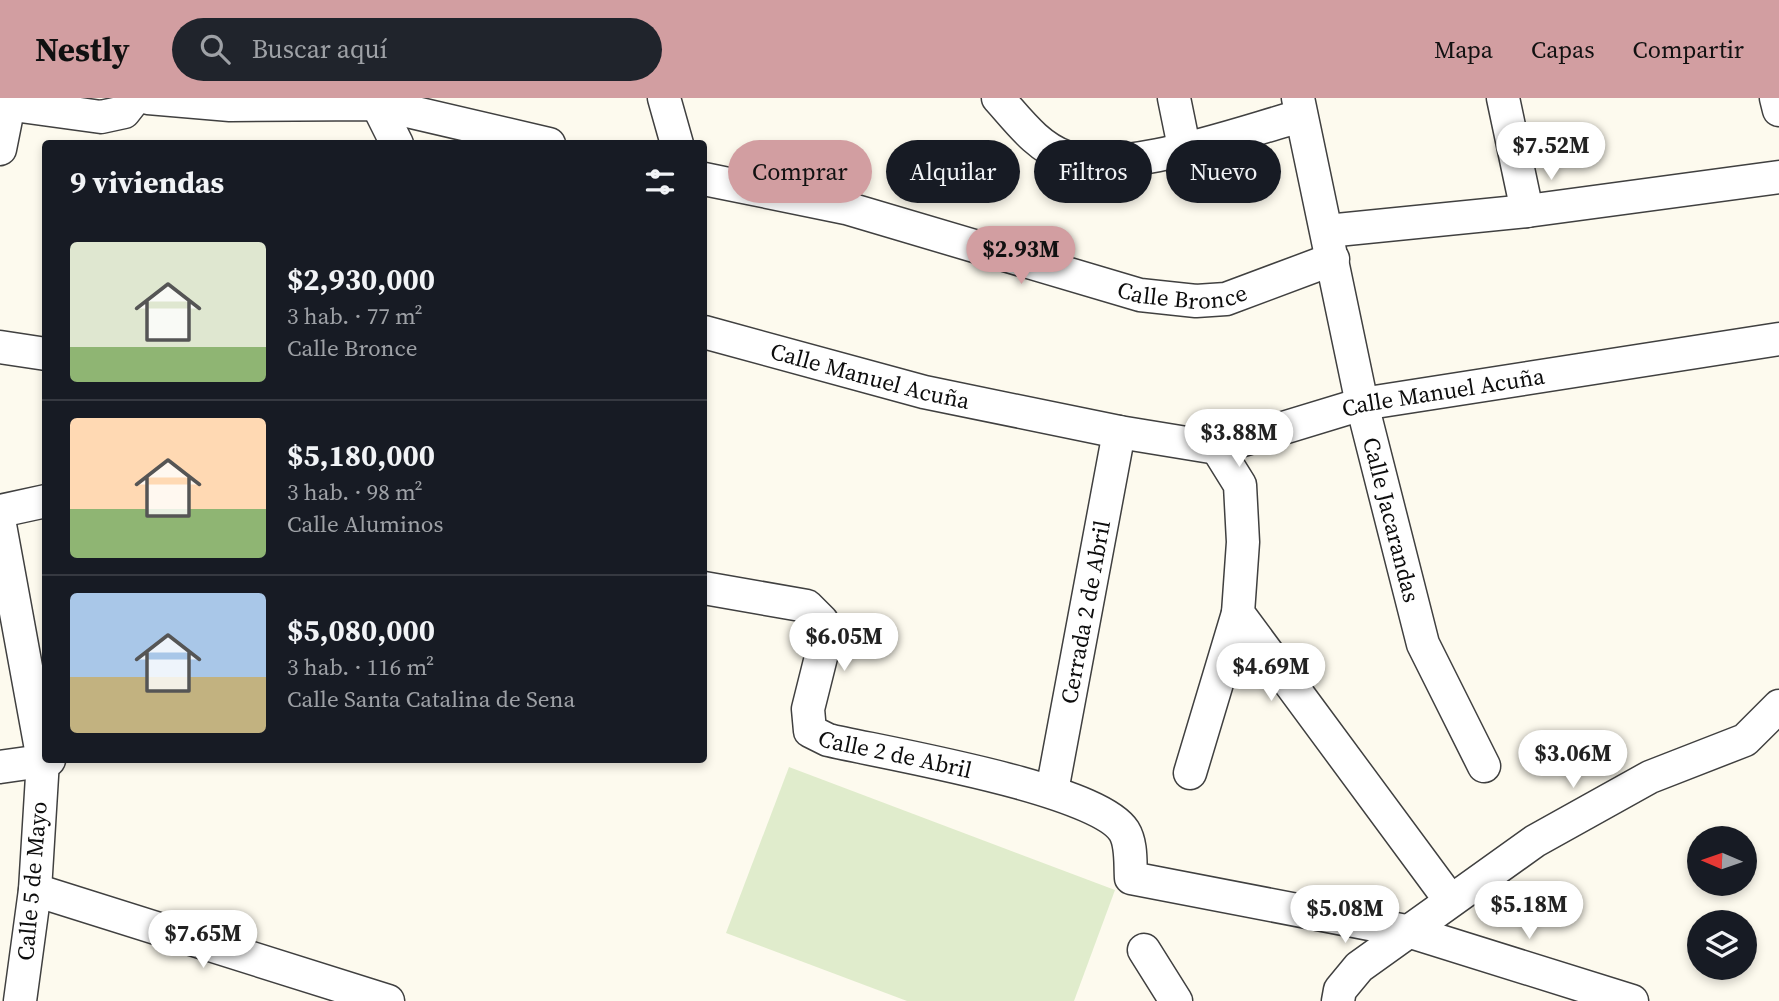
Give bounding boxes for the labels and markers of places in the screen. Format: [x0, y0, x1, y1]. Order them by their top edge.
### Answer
pin: $7.52M [1494, 122, 1608, 182]
pin: $2.93M [964, 226, 1078, 286]
pin: $3.88M [1182, 410, 1296, 469]
pin: $6.05M [787, 614, 901, 673]
pin: $4.69M [1214, 644, 1328, 703]
pin: $3.06M [1516, 730, 1630, 790]
pin: $5.18M [1472, 882, 1586, 941]
pin: $5.08M [1288, 886, 1402, 945]
pin: $7.65M [146, 910, 260, 970]

